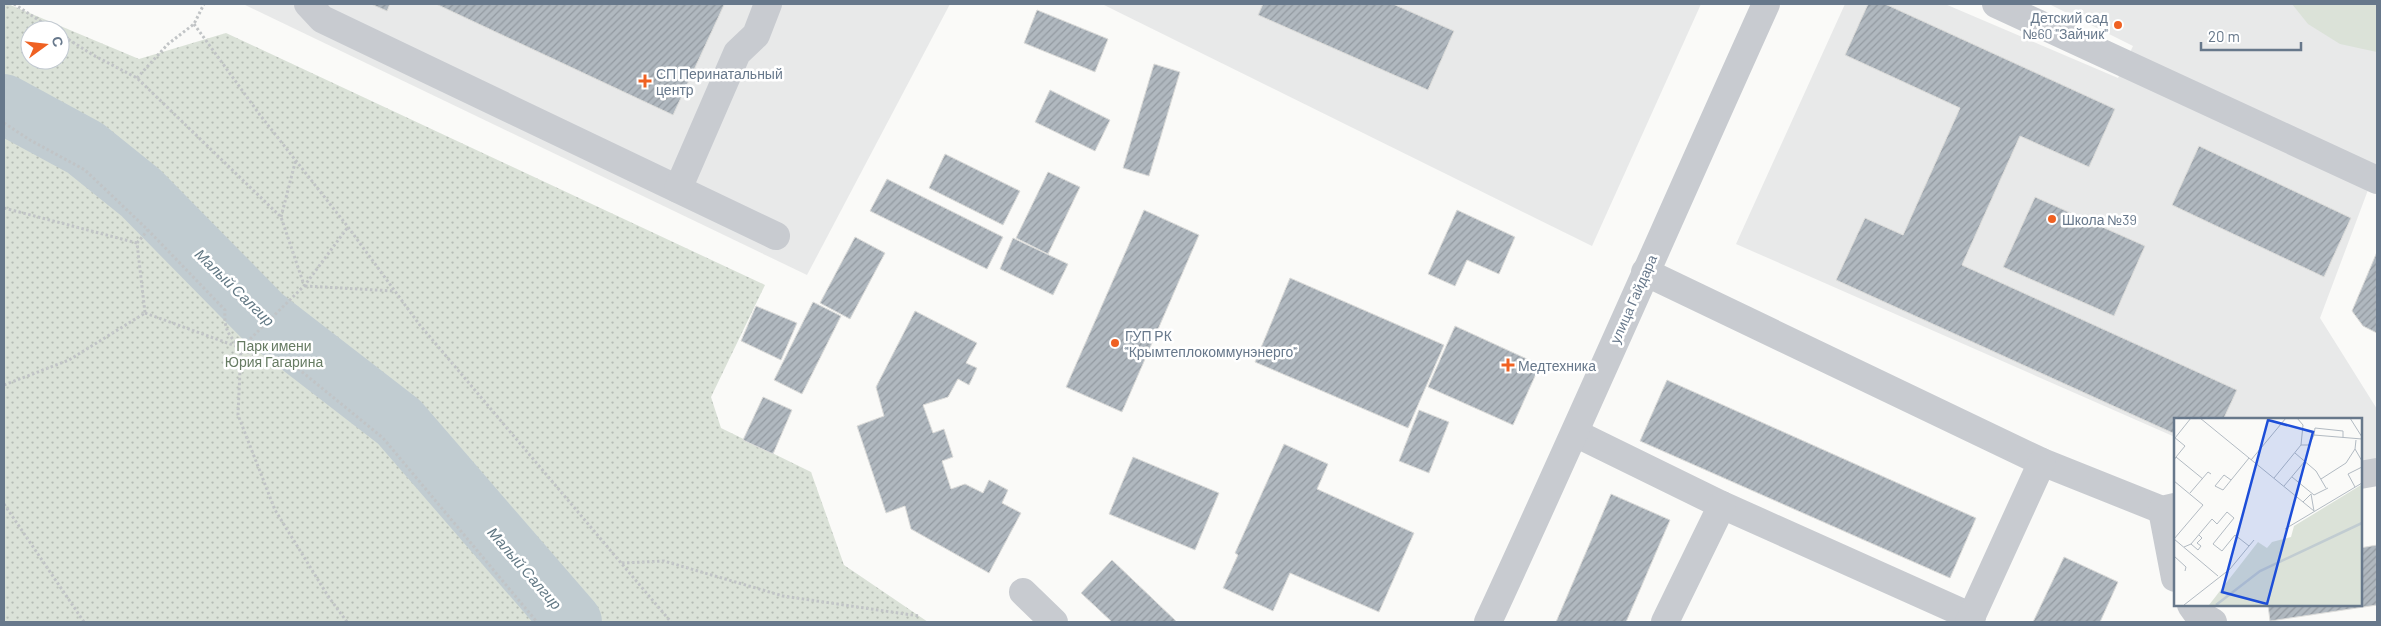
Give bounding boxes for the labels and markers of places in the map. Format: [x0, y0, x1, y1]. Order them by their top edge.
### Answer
place label: Детский сад №60 "Зайчик" [2022, 9, 2108, 42]
marker: Детский сад №60 "Зайчик" [2112, 19, 2124, 31]
place label: СП Перинатальный центр [656, 65, 783, 98]
marker: СП Перинатальный центр [638, 74, 652, 88]
place label: Школа №39 [2062, 211, 2137, 228]
marker: Школа №39 [2046, 213, 2058, 225]
place label: ГУП РК "Крымтеплокоммунэнерго" [1125, 327, 1297, 360]
marker: ГУП РК "Крымтеплокоммунэнерго" [1109, 337, 1121, 349]
place label: Медтехника [1518, 357, 1596, 374]
marker: Медтехника [1502, 359, 1514, 371]

